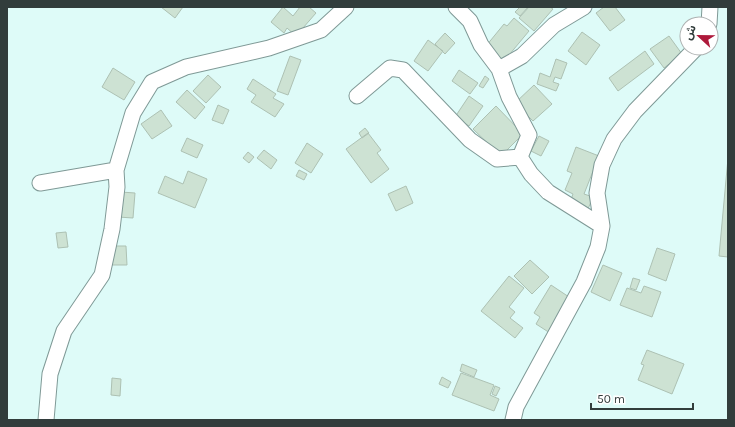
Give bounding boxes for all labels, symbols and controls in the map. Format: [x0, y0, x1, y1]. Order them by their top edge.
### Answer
north arrow [679, 16, 719, 56]
text: ش [681, 23, 699, 42]
scale bar [591, 385, 693, 411]
text: 50 m [597, 392, 625, 406]

